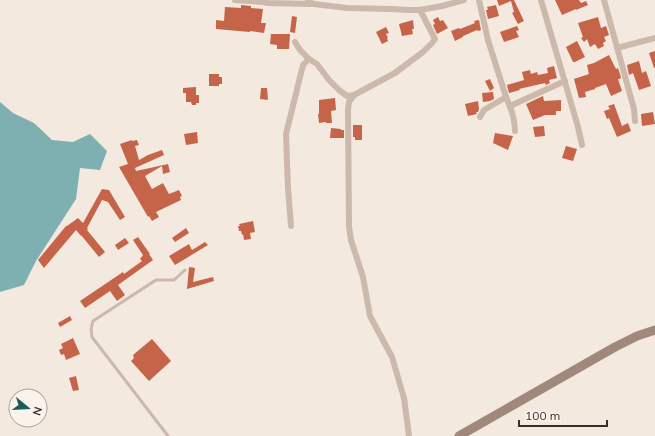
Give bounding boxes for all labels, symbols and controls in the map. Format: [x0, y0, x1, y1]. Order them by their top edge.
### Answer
north arrow [8, 388, 48, 428]
scale bar [519, 402, 607, 428]
text: N [30, 405, 45, 417]
text: 100 m [525, 408, 560, 423]

